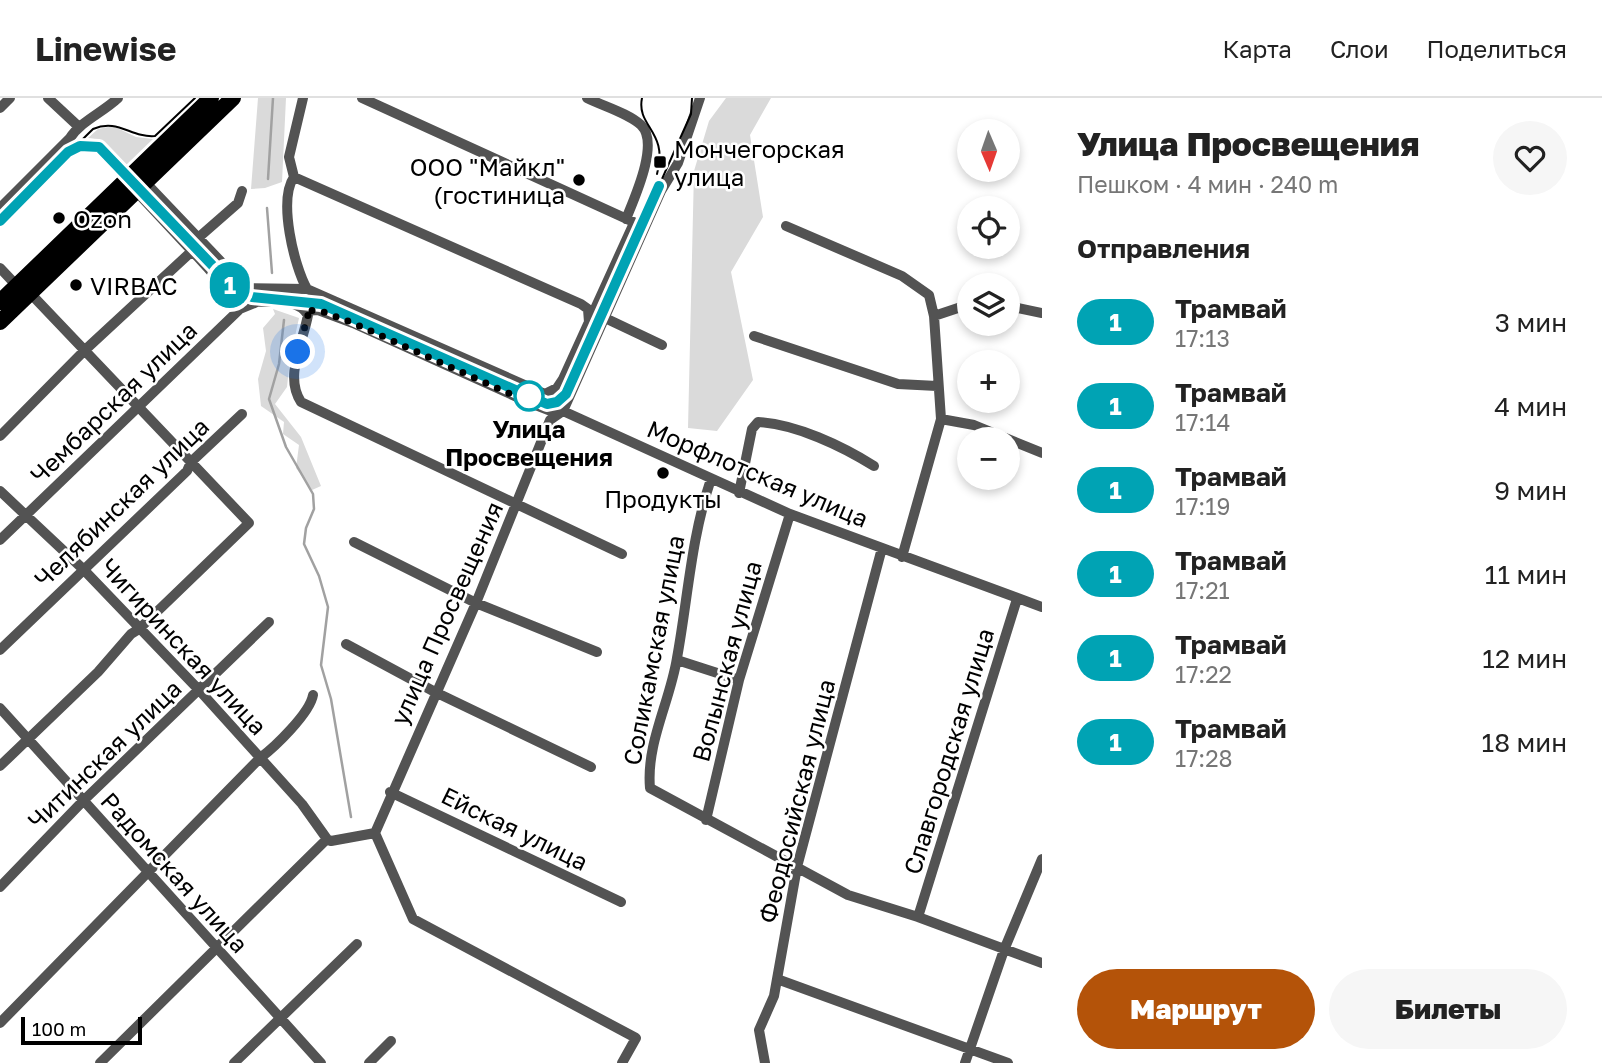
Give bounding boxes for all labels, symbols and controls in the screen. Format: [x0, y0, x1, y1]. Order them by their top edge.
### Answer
text: Linewise [35, 29, 177, 68]
text: Карта [1222, 34, 1292, 63]
text: Слои [1330, 34, 1389, 63]
text: Поделиться [1427, 34, 1567, 63]
north arrow [957, 119, 1020, 182]
map controls [957, 119, 1020, 490]
button: heart [1493, 121, 1567, 195]
text: Улица Просвещения [1077, 124, 1419, 163]
place label: Мончегорская улица [674, 134, 845, 191]
place label: ООО "Майкл" (гостиница [410, 152, 565, 209]
marker: Мончегорская улица [652, 154, 668, 170]
text: Пешком · 4 мин · 240 m [1077, 170, 1338, 198]
marker: ООО "Майкл" (гостиница [571, 172, 587, 188]
button: locate [957, 196, 1020, 259]
place label: Ozon [73, 204, 132, 233]
marker: Ozon [51, 210, 67, 226]
text: Отправления [1077, 233, 1250, 264]
line badge: 1 [207, 262, 253, 308]
text: 1 [224, 270, 236, 299]
place label: VIRBAC [90, 271, 177, 300]
button: layers [957, 273, 1020, 336]
marker: VIRBAC [68, 277, 84, 293]
text: Трамвай [1175, 293, 1287, 324]
text: 1 [1109, 307, 1122, 336]
text: 3 мин [1495, 307, 1567, 338]
street label: Чембарская улица [24, 315, 202, 489]
text: 17:13 [1175, 324, 1230, 352]
your location [280, 334, 315, 369]
button: + [957, 350, 1020, 413]
text: Трамвай [1175, 377, 1287, 408]
marker: Улица Просвещения [514, 381, 544, 411]
text: 1 [1109, 391, 1122, 420]
text: 4 мин [1494, 391, 1567, 422]
text: 17:14 [1175, 408, 1230, 436]
street label: Челябинская улица [28, 411, 214, 593]
street label: Морфлотская улица [643, 413, 873, 533]
place label: Улица Просвещения [445, 414, 613, 471]
button: − [957, 427, 1020, 490]
text: Трамвай [1175, 461, 1287, 492]
marker: Продукты [655, 465, 671, 481]
text: 1 [1109, 475, 1122, 504]
text: 9 мин [1494, 475, 1567, 506]
place label: Продукты [604, 484, 722, 513]
text: 17:19 [1175, 492, 1230, 520]
street label: улица Просвещения [384, 497, 508, 729]
street label: Соликамская улица [616, 532, 690, 768]
text: Трамвай [1175, 545, 1287, 576]
street label: Чигиринская улица [95, 552, 273, 740]
street label: Волынская улица [685, 557, 767, 765]
text: 1 [1109, 559, 1122, 588]
text: 11 мин [1485, 559, 1567, 590]
text: 17:21 [1175, 576, 1230, 604]
street label: Славгородская улица [897, 625, 999, 877]
text: Трамвай [1175, 629, 1287, 660]
text: 1 [1109, 643, 1122, 672]
text: 12 мин [1482, 643, 1567, 674]
text: 17:22 [1175, 660, 1232, 688]
street label: Читинская улица [21, 673, 187, 835]
street label: Феодосийская улица [752, 676, 840, 926]
text: Трамвай [1175, 713, 1287, 744]
text: 1 [1109, 727, 1122, 756]
text: 18 мин [1482, 727, 1567, 758]
text: 17:28 [1175, 744, 1233, 772]
street label: Ейская улица [437, 780, 593, 876]
street label: Радомская улица [95, 786, 255, 958]
button: Маршрут [1077, 969, 1315, 1049]
button: Билеты [1329, 969, 1567, 1049]
scale bar [21, 1014, 142, 1046]
text: 100 m [32, 1017, 86, 1040]

